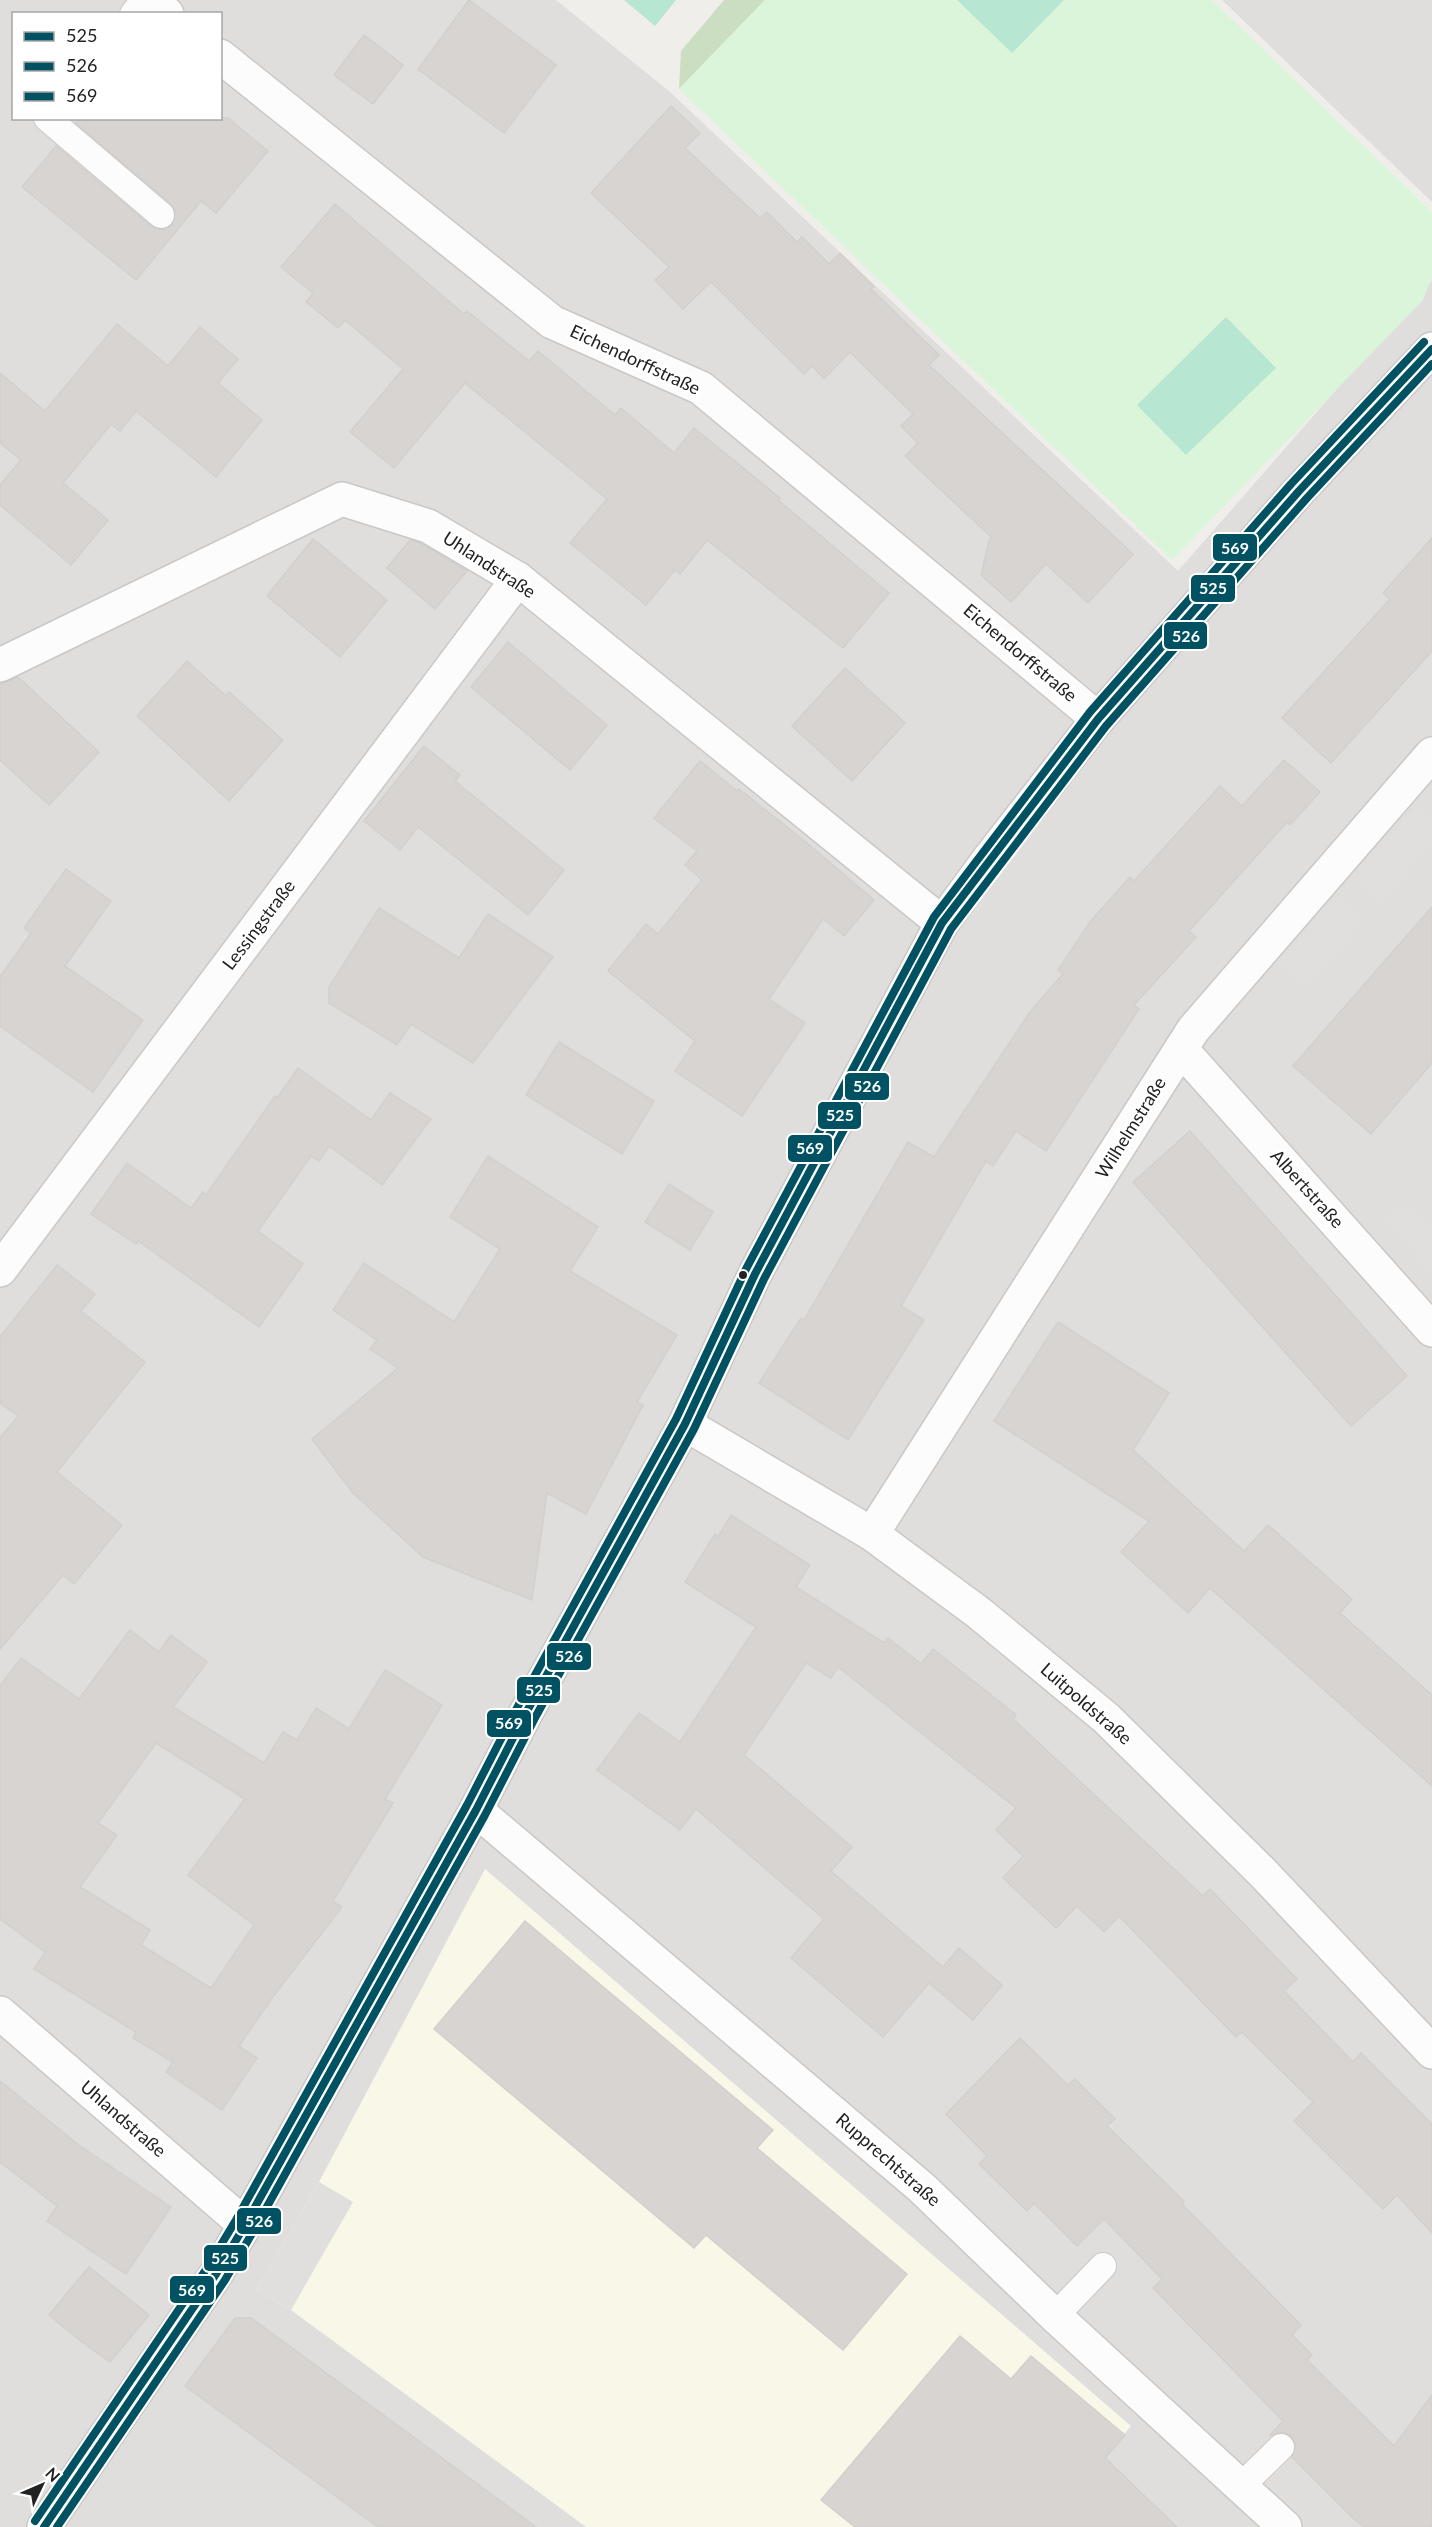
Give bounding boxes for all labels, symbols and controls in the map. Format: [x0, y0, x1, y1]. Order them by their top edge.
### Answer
legend [12, 12, 222, 120]
text: 525 [66, 24, 97, 46]
text: 526 [66, 54, 97, 76]
text: 569 [66, 84, 97, 106]
street label: Eichendorffstraße [567, 319, 704, 399]
street label: Uhlandstraße [439, 526, 540, 602]
line badge: 569 [1212, 533, 1258, 562]
text: 569 [1221, 538, 1249, 557]
line badge: 525 [1190, 574, 1236, 603]
text: 525 [1199, 578, 1227, 597]
street label: Eichendorffstraße [959, 598, 1082, 706]
line badge: 526 [1163, 621, 1208, 650]
text: 526 [1172, 626, 1200, 645]
street label: Lessingstraße [217, 875, 299, 974]
line badge: 526 [844, 1072, 890, 1101]
street label: Wilhelmstraße [1090, 1073, 1170, 1182]
text: 526 [853, 1076, 881, 1095]
line badge: 525 [817, 1101, 862, 1130]
text: 525 [826, 1105, 854, 1124]
line badge: 569 [787, 1134, 833, 1163]
text: 569 [796, 1138, 824, 1157]
street label: Albertstraße [1267, 1144, 1349, 1232]
unlabelled marker [737, 1269, 749, 1281]
line badge: 526 [546, 1642, 592, 1671]
text: 526 [555, 1646, 583, 1665]
street label: Luitpoldstraße [1037, 1658, 1137, 1749]
line badge: 525 [516, 1676, 561, 1704]
text: 525 [525, 1680, 553, 1699]
line badge: 569 [486, 1709, 532, 1738]
text: 569 [495, 1713, 523, 1732]
street label: Uhlandstraße [76, 2075, 171, 2161]
street label: Rupprechtstraße [832, 2108, 945, 2211]
line badge: 526 [236, 2207, 282, 2235]
text: 526 [245, 2211, 273, 2230]
line badge: 525 [203, 2244, 248, 2272]
text: 525 [211, 2248, 239, 2267]
line badge: 569 [169, 2275, 215, 2304]
text: 569 [178, 2280, 206, 2299]
north arrow [12, 2455, 72, 2515]
text: N [42, 2463, 64, 2485]

